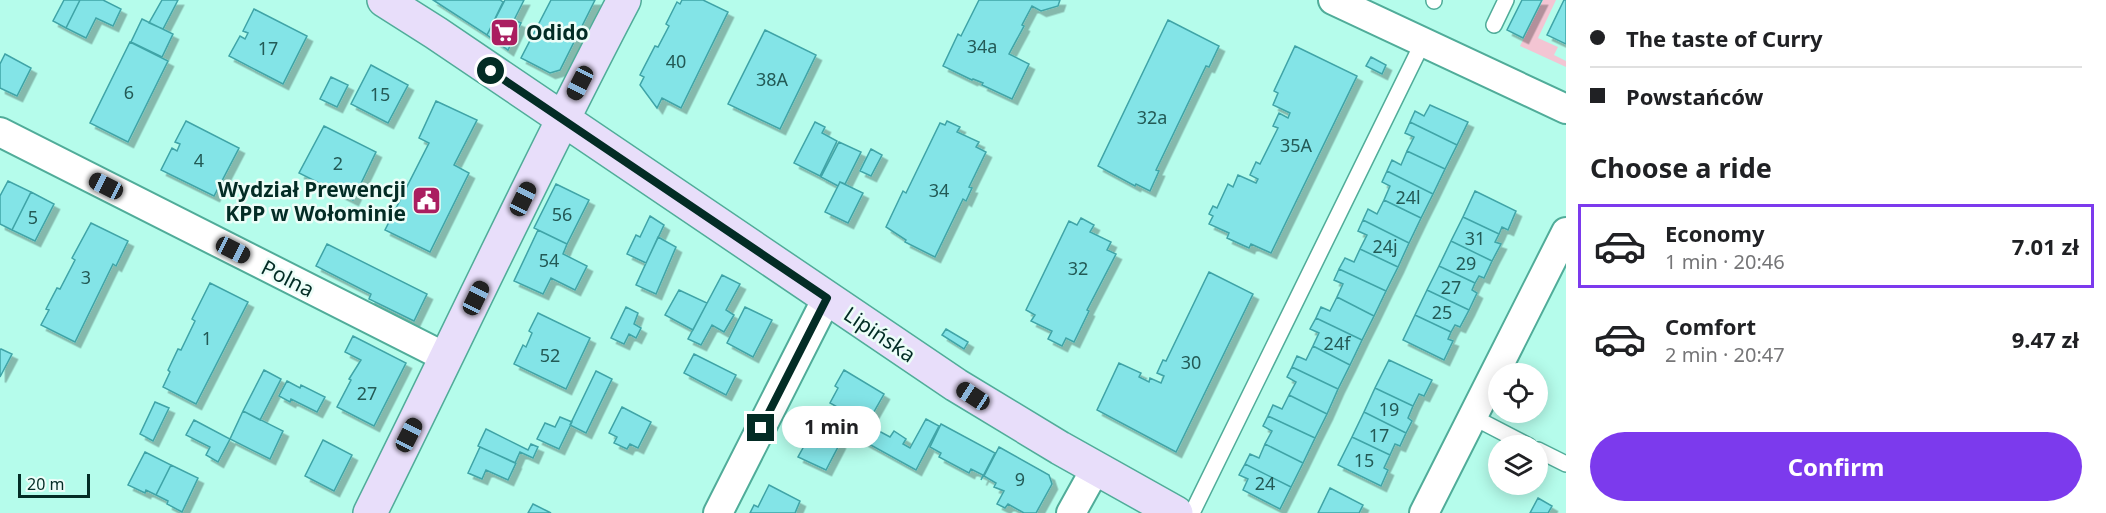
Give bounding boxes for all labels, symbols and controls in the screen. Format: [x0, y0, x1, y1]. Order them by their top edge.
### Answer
supermarket icon: Odido [489, 16, 521, 48]
place label: Odido [526, 18, 589, 46]
text: The taste of Curry [1626, 23, 1823, 53]
house number: 34a [967, 34, 997, 58]
house number: 17 [258, 36, 278, 60]
house number: 40 [666, 49, 686, 73]
route start [477, 57, 504, 84]
car [564, 63, 596, 103]
house number: 38A [756, 67, 789, 91]
house number: 6 [124, 80, 134, 104]
text: Powstańców [1626, 81, 1763, 111]
house number: 15 [370, 82, 390, 106]
house number: 32a [1137, 105, 1167, 129]
house number: 35A [1280, 133, 1313, 157]
house number: 4 [194, 148, 204, 172]
text: Choose a ride [1590, 149, 1772, 186]
house number: 2 [333, 151, 343, 175]
car [86, 170, 126, 202]
place label: Wydział Prewencji KPP w Wołominie [218, 175, 406, 227]
house number: 34 [929, 178, 949, 202]
car [507, 179, 539, 219]
public building icon: Wydział Prewencji KPP w Wołominie [411, 185, 443, 217]
house number: 24l [1395, 185, 1421, 209]
house number: 56 [552, 202, 572, 226]
house number: 5 [28, 205, 38, 229]
text: Economy [1665, 218, 1764, 248]
icon: car [1593, 219, 1647, 273]
house number: 31 [1465, 226, 1485, 250]
text: 7.01 zł [2012, 231, 2079, 261]
car [213, 234, 253, 266]
house number: 24j [1372, 234, 1398, 258]
house number: 54 [539, 248, 559, 272]
text: 1 min · 20:46 [1665, 248, 1785, 275]
house number: 29 [1456, 251, 1476, 275]
street label: Polna [257, 253, 319, 303]
house number: 32 [1068, 256, 1088, 280]
house number: 3 [81, 265, 91, 289]
house number: 27 [1441, 275, 1461, 299]
car [460, 278, 492, 318]
street label: Lipińska [839, 300, 921, 368]
house number: 25 [1432, 300, 1452, 324]
text: Comfort [1665, 311, 1756, 341]
icon: car [1593, 312, 1647, 366]
text: 9.47 zł [2012, 324, 2079, 354]
house number: 1 [202, 326, 212, 350]
house number: 24f [1324, 331, 1351, 355]
text: 2 min · 20:47 [1665, 341, 1785, 368]
house number: 52 [540, 343, 560, 367]
house number: 30 [1181, 350, 1201, 374]
map controls [1488, 363, 1548, 495]
button: locate [1488, 363, 1548, 423]
car [953, 379, 993, 413]
house number: 27 [357, 381, 377, 405]
house number: 19 [1379, 397, 1399, 421]
callout: 1 min [782, 407, 881, 449]
text: 1 min [804, 413, 859, 440]
route end [747, 414, 774, 441]
car [393, 415, 425, 455]
house number: 17 [1369, 423, 1389, 447]
button: Confirm [1590, 432, 2082, 501]
button: layers [1488, 435, 1548, 495]
house number: 15 [1354, 448, 1374, 472]
house number: 9 [1015, 467, 1025, 491]
scale bar [18, 471, 90, 498]
house number: 24 [1255, 471, 1275, 495]
text: 20 m [27, 473, 64, 495]

